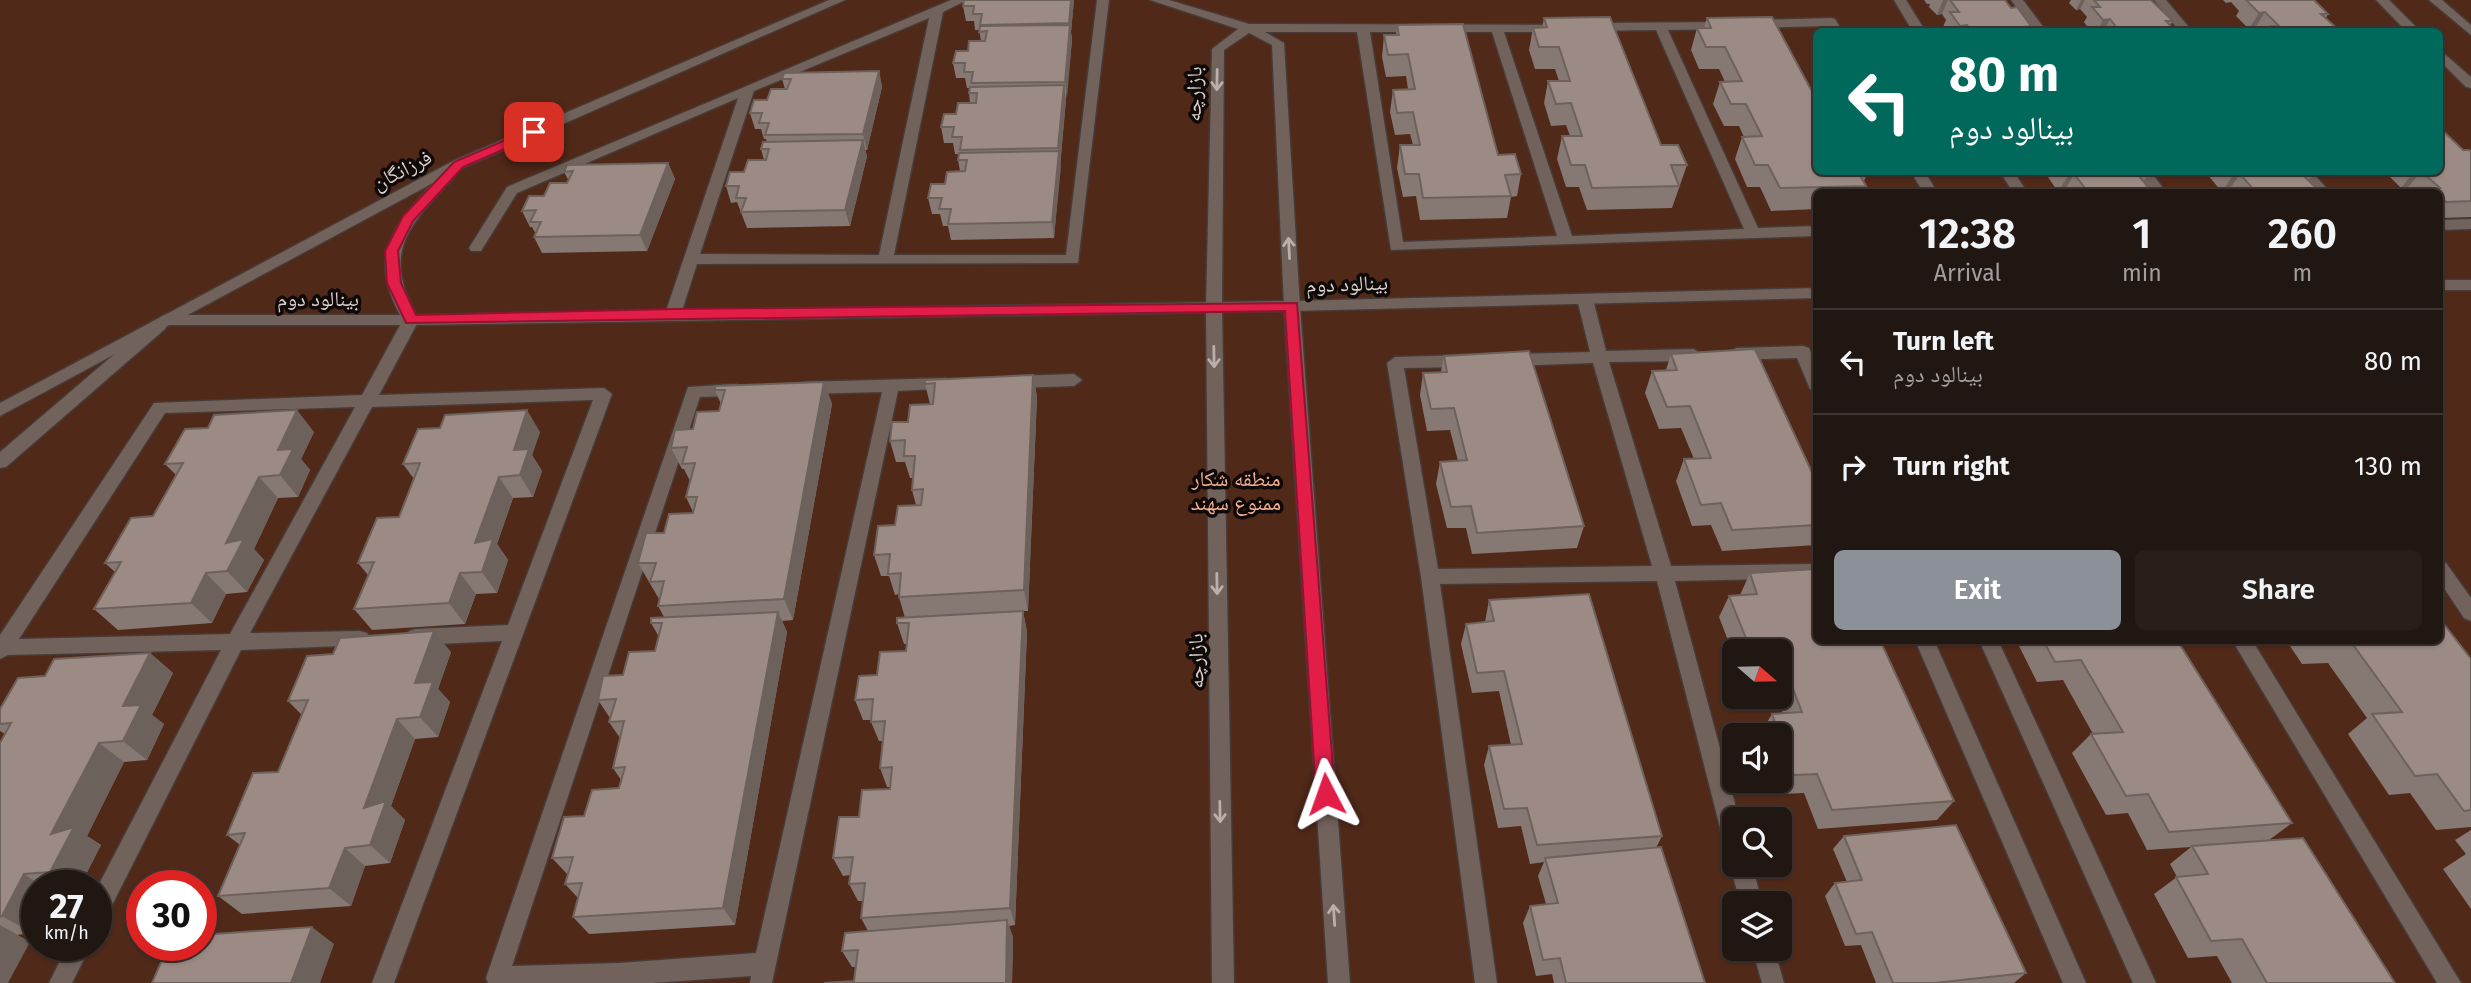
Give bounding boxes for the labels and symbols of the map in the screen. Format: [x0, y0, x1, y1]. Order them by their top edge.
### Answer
street label: بازارچه [1181, 66, 1207, 122]
one-way arrow [1210, 69, 1224, 92]
pin [504, 102, 564, 162]
street label: فرزانگان [368, 144, 436, 196]
one-way arrow [1282, 237, 1295, 260]
street label: بینالود دوم [1306, 270, 1389, 299]
street label: بینالود دوم [277, 286, 359, 313]
one-way arrow [1207, 345, 1221, 368]
park label: منطقه شکار ممنوع سهند [1191, 466, 1281, 516]
one-way arrow [1211, 573, 1224, 596]
street label: بازارچه [1183, 633, 1209, 689]
north arrow [1722, 639, 1792, 709]
position arrow [1289, 757, 1363, 831]
one-way arrow [1214, 800, 1227, 823]
speed limit sign: 30 [126, 870, 217, 961]
one-way arrow [1327, 904, 1340, 927]

